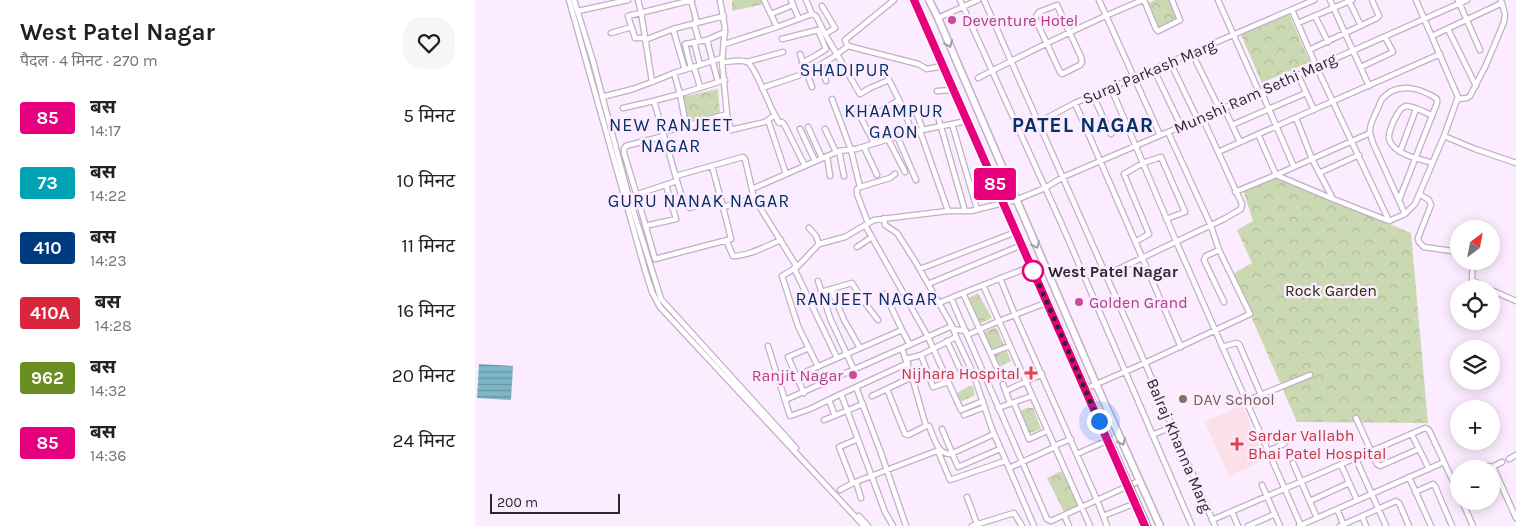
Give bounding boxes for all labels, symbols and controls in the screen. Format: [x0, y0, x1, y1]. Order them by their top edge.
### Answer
place label: Deventure Hotel [962, 11, 1078, 30]
marker: Deventure Hotel [946, 14, 958, 26]
button: heart [403, 17, 455, 69]
text: West Patel Nagar [20, 18, 215, 46]
street label: Suraj Parkash Marg [1080, 35, 1219, 108]
one-way arrow [943, 39, 954, 48]
street label: Munshi Ram Sethi Marg [1171, 49, 1339, 138]
text: पैदल · 4 मिनट · 270 m [20, 51, 158, 70]
district label: SHADIPUR [800, 59, 890, 81]
text: बस [90, 96, 116, 118]
district label: KHAAMPUR GAON [844, 100, 944, 143]
text: 5 मिनट [403, 105, 455, 127]
text: 85 [36, 107, 59, 129]
district label: PATEL NAGAR [1012, 113, 1154, 137]
district label: NEW RANJEET NAGAR [609, 114, 733, 157]
text: 14:17 [90, 121, 121, 140]
text: बस [90, 161, 116, 183]
line badge: 85 [973, 168, 1017, 200]
text: 10 मिनट [397, 170, 455, 192]
text: 73 [37, 172, 58, 194]
text: 85 [984, 173, 1006, 195]
text: 14:22 [90, 186, 126, 205]
district label: GURU NANAK NAGAR [608, 190, 790, 212]
north arrow [1450, 220, 1500, 270]
map controls [1450, 220, 1500, 510]
text: बस [90, 226, 116, 248]
text: 11 मिनट [402, 235, 455, 257]
text: 410 [33, 237, 62, 259]
one-way arrow [1029, 240, 1040, 249]
text: 14:23 [90, 251, 127, 270]
marker: West Patel Nagar [1022, 260, 1044, 282]
place label: West Patel Nagar [1048, 262, 1179, 281]
button: locate [1450, 280, 1500, 330]
park label: Rock Garden [1285, 281, 1377, 300]
district label: RANJEET NAGAR [795, 288, 939, 310]
text: बस [95, 291, 121, 313]
place label: Golden Grand [1089, 293, 1188, 312]
marker: Golden Grand [1073, 296, 1085, 308]
text: 16 मिनट [397, 300, 455, 322]
text: 410A [30, 302, 70, 324]
text: 14:28 [95, 316, 132, 335]
button: layers [1450, 340, 1500, 390]
text: बस [90, 356, 116, 378]
place label: Nijhara Hospital [901, 364, 1020, 383]
text: 20 मिनट [392, 365, 455, 387]
place label: Ranjit Nagar [752, 366, 843, 385]
marker: Nijhara Hospital [1024, 366, 1038, 380]
text: 962 [31, 367, 64, 389]
marker: Ranjit Nagar [847, 369, 859, 381]
street label: Balraj Khanna Marg [1143, 375, 1216, 515]
text: 14:32 [90, 381, 127, 400]
place label: DAV School [1193, 390, 1275, 409]
marker: DAV School [1177, 393, 1189, 405]
button: + [1450, 400, 1500, 450]
your location [1087, 409, 1112, 434]
text: बस [90, 421, 116, 443]
place label: Sardar Vallabh Bhai Patel Hospital [1248, 426, 1386, 463]
text: 24 मिनट [392, 430, 455, 452]
text: 85 [36, 432, 59, 454]
one-way arrow [1116, 437, 1127, 446]
marker: Sardar Vallabh Bhai Patel Hospital [1230, 437, 1244, 451]
text: 14:36 [90, 446, 127, 465]
button: − [1450, 460, 1500, 510]
scale bar [490, 491, 620, 514]
text: 200 m [497, 494, 538, 511]

